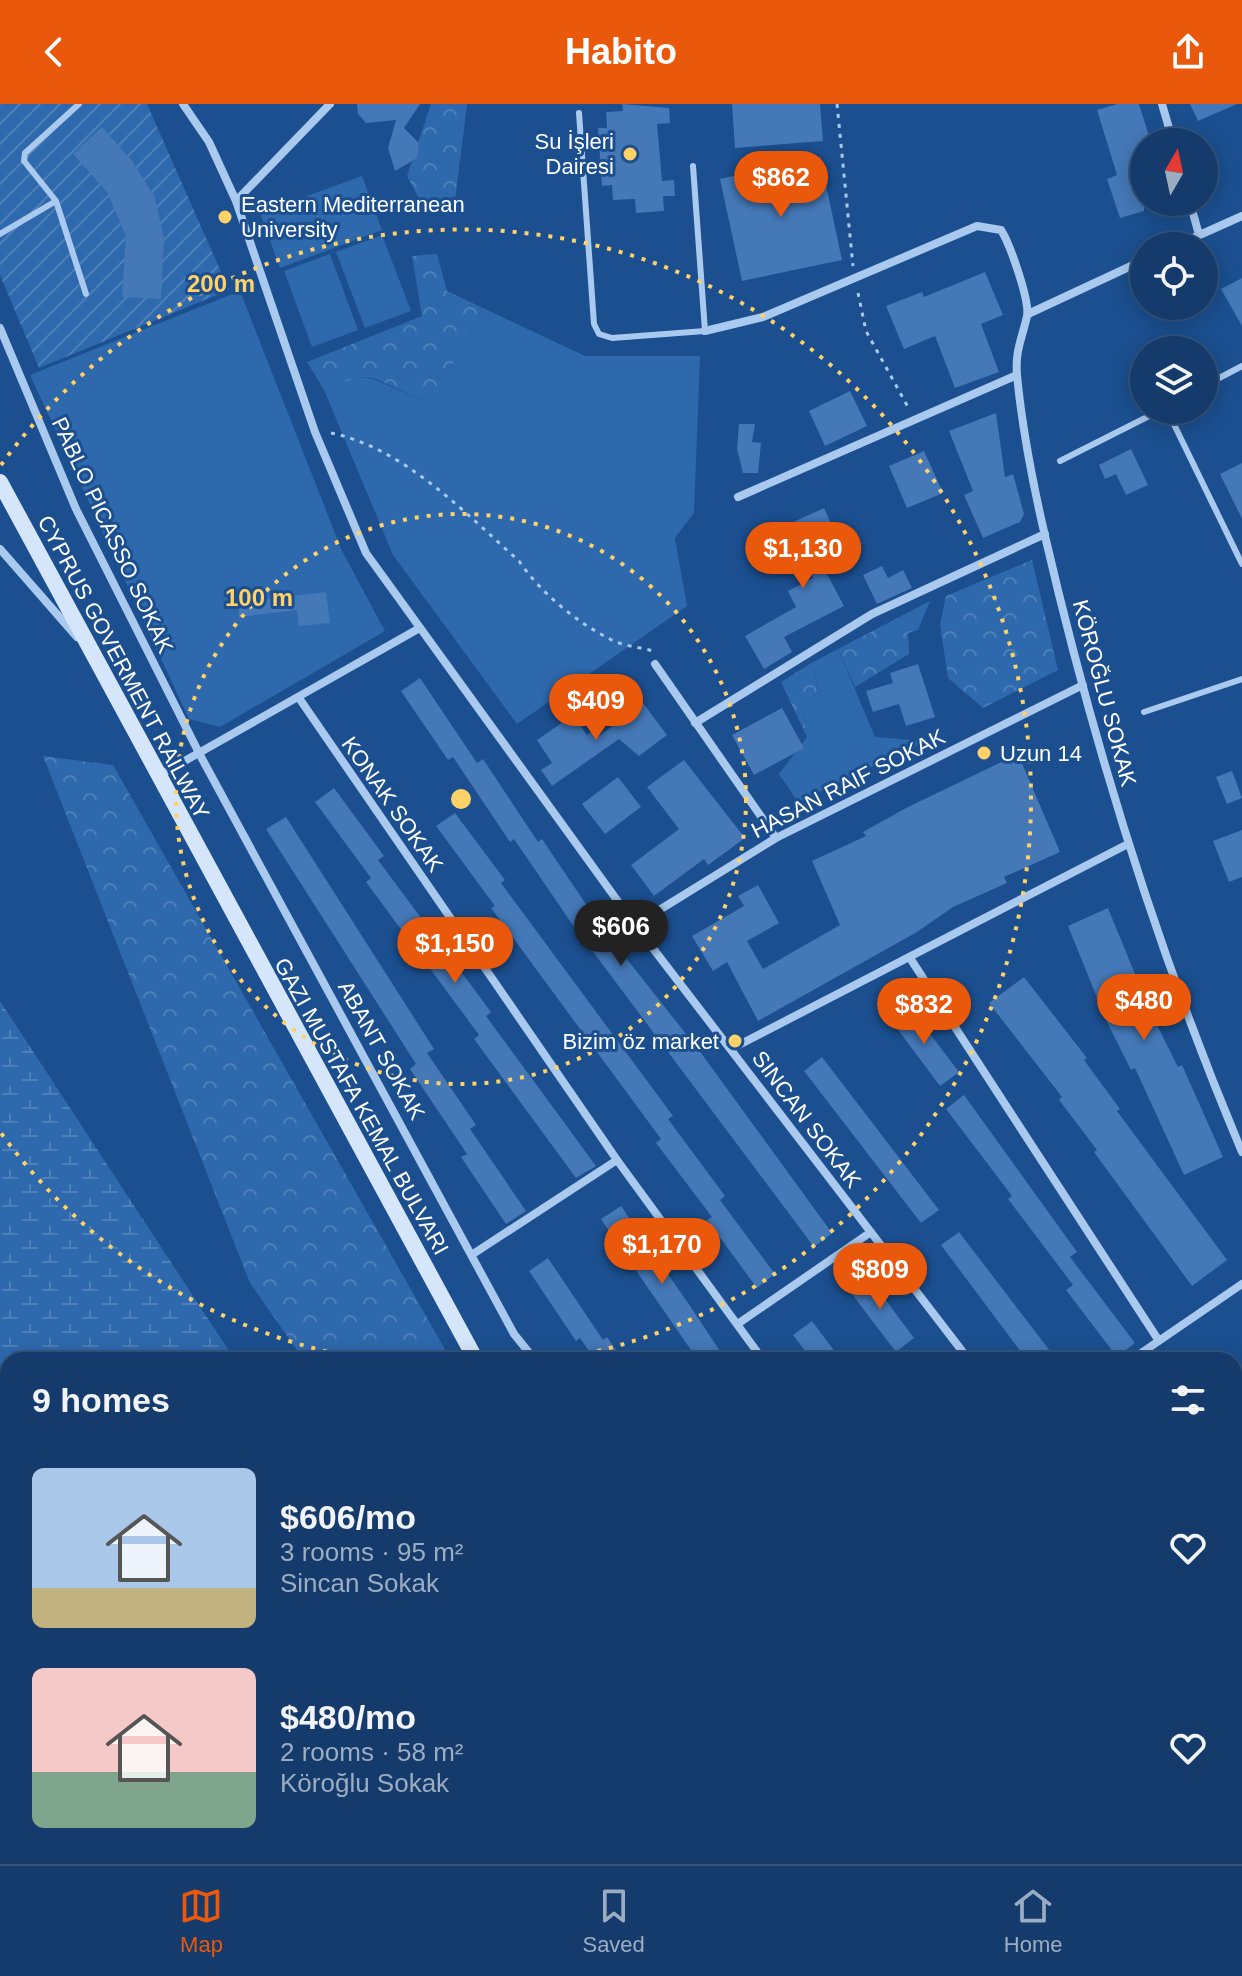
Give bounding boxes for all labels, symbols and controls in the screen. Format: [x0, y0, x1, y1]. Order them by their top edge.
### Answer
icon: back [32, 30, 76, 74]
icon: share [1166, 30, 1210, 74]
text: Habito [565, 31, 677, 72]
north arrow [1130, 128, 1218, 216]
map controls [1130, 128, 1218, 424]
place label: Su İşleri Dairesi [535, 129, 614, 179]
marker: Su İşleri Dairesi [621, 145, 639, 163]
pin: $862 [734, 151, 828, 219]
text: $862 [752, 162, 810, 192]
place label: Eastern Mediterranean University [241, 192, 465, 242]
marker: Eastern Mediterranean University [216, 208, 234, 226]
button: locate [1130, 232, 1218, 320]
text: 200 m [187, 270, 255, 297]
button: layers [1130, 336, 1218, 424]
street label: PABLO PICASSO SOKAK [47, 413, 178, 658]
street label: CYPRUS GOVERMENT RAILWAY [33, 511, 215, 824]
pin: $1,130 [738, 522, 868, 590]
text: $1,130 [763, 533, 843, 563]
text: 100 m [225, 584, 293, 611]
street label: KÖROĞLU SOKAK [1068, 597, 1142, 789]
pin: $409 [549, 674, 643, 742]
text: $409 [567, 685, 625, 715]
street label: HASAN RAIF SOKAK [747, 724, 949, 843]
street label: KONAK SOKAK [337, 732, 449, 877]
place label: Uzun 14 [1000, 741, 1082, 766]
marker: Uzun 14 [975, 744, 993, 762]
centre of rings [447, 785, 475, 813]
pin: $606 [574, 900, 668, 968]
text: $606 [592, 911, 650, 941]
pin: $1,150 [390, 917, 520, 985]
text: $1,150 [415, 928, 495, 958]
street label: GAZI MUSTAFA KEMAL BULVARI [269, 954, 454, 1259]
pin: $480 [1097, 974, 1191, 1042]
street label: ABANT SOKAK [333, 976, 430, 1124]
pin: $832 [877, 978, 971, 1046]
text: $480 [1115, 985, 1173, 1015]
text: $832 [895, 989, 953, 1019]
place label: Bizim öz market [563, 1029, 719, 1054]
marker: Bizim öz market [726, 1032, 744, 1050]
street label: SINCAN SOKAK [747, 1046, 866, 1193]
pin: $1,170 [597, 1218, 727, 1286]
text: $1,170 [622, 1229, 702, 1259]
pin: $809 [833, 1243, 927, 1311]
text: $809 [851, 1254, 909, 1284]
icon: filters [1166, 1378, 1210, 1422]
text: 9 homes [32, 1381, 170, 1419]
text: $606/mo [280, 1498, 416, 1536]
icon: home [96, 1500, 192, 1596]
icon: heart [1166, 1526, 1210, 1570]
text: 3 rooms · 95 m² [280, 1537, 464, 1567]
text: Sincan Sokak [280, 1568, 439, 1598]
text: $480/mo [280, 1698, 416, 1736]
icon: home [96, 1700, 192, 1796]
icon: heart [1166, 1726, 1210, 1770]
text: 2 rooms · 58 m² [280, 1737, 464, 1767]
text: Köroğlu Sokak [280, 1768, 449, 1798]
tab: Map [179, 1884, 223, 1958]
tab: Saved [582, 1884, 645, 1958]
tab: Home [1004, 1884, 1063, 1958]

